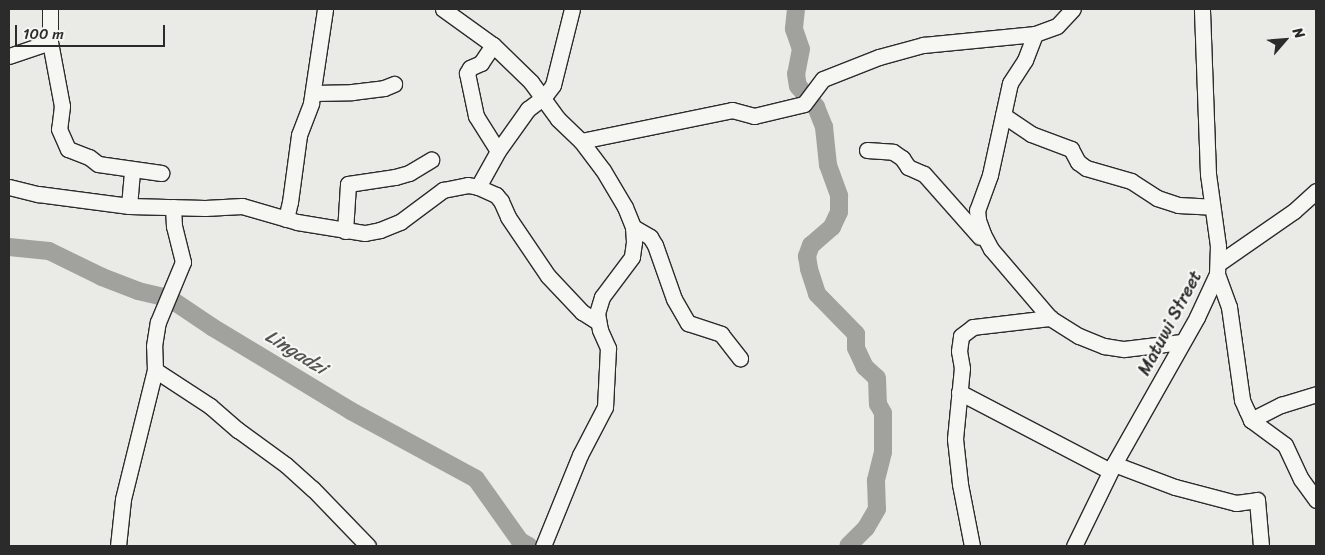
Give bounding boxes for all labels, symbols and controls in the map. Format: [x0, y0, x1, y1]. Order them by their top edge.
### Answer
scale bar [18, 15, 168, 47]
north arrow [1260, 15, 1310, 65]
text: 100 m [23, 21, 64, 47]
text: N [1285, 23, 1312, 43]
street label: Matuwi Street [1133, 267, 1207, 379]
water label: Lingadzi [261, 324, 331, 380]

